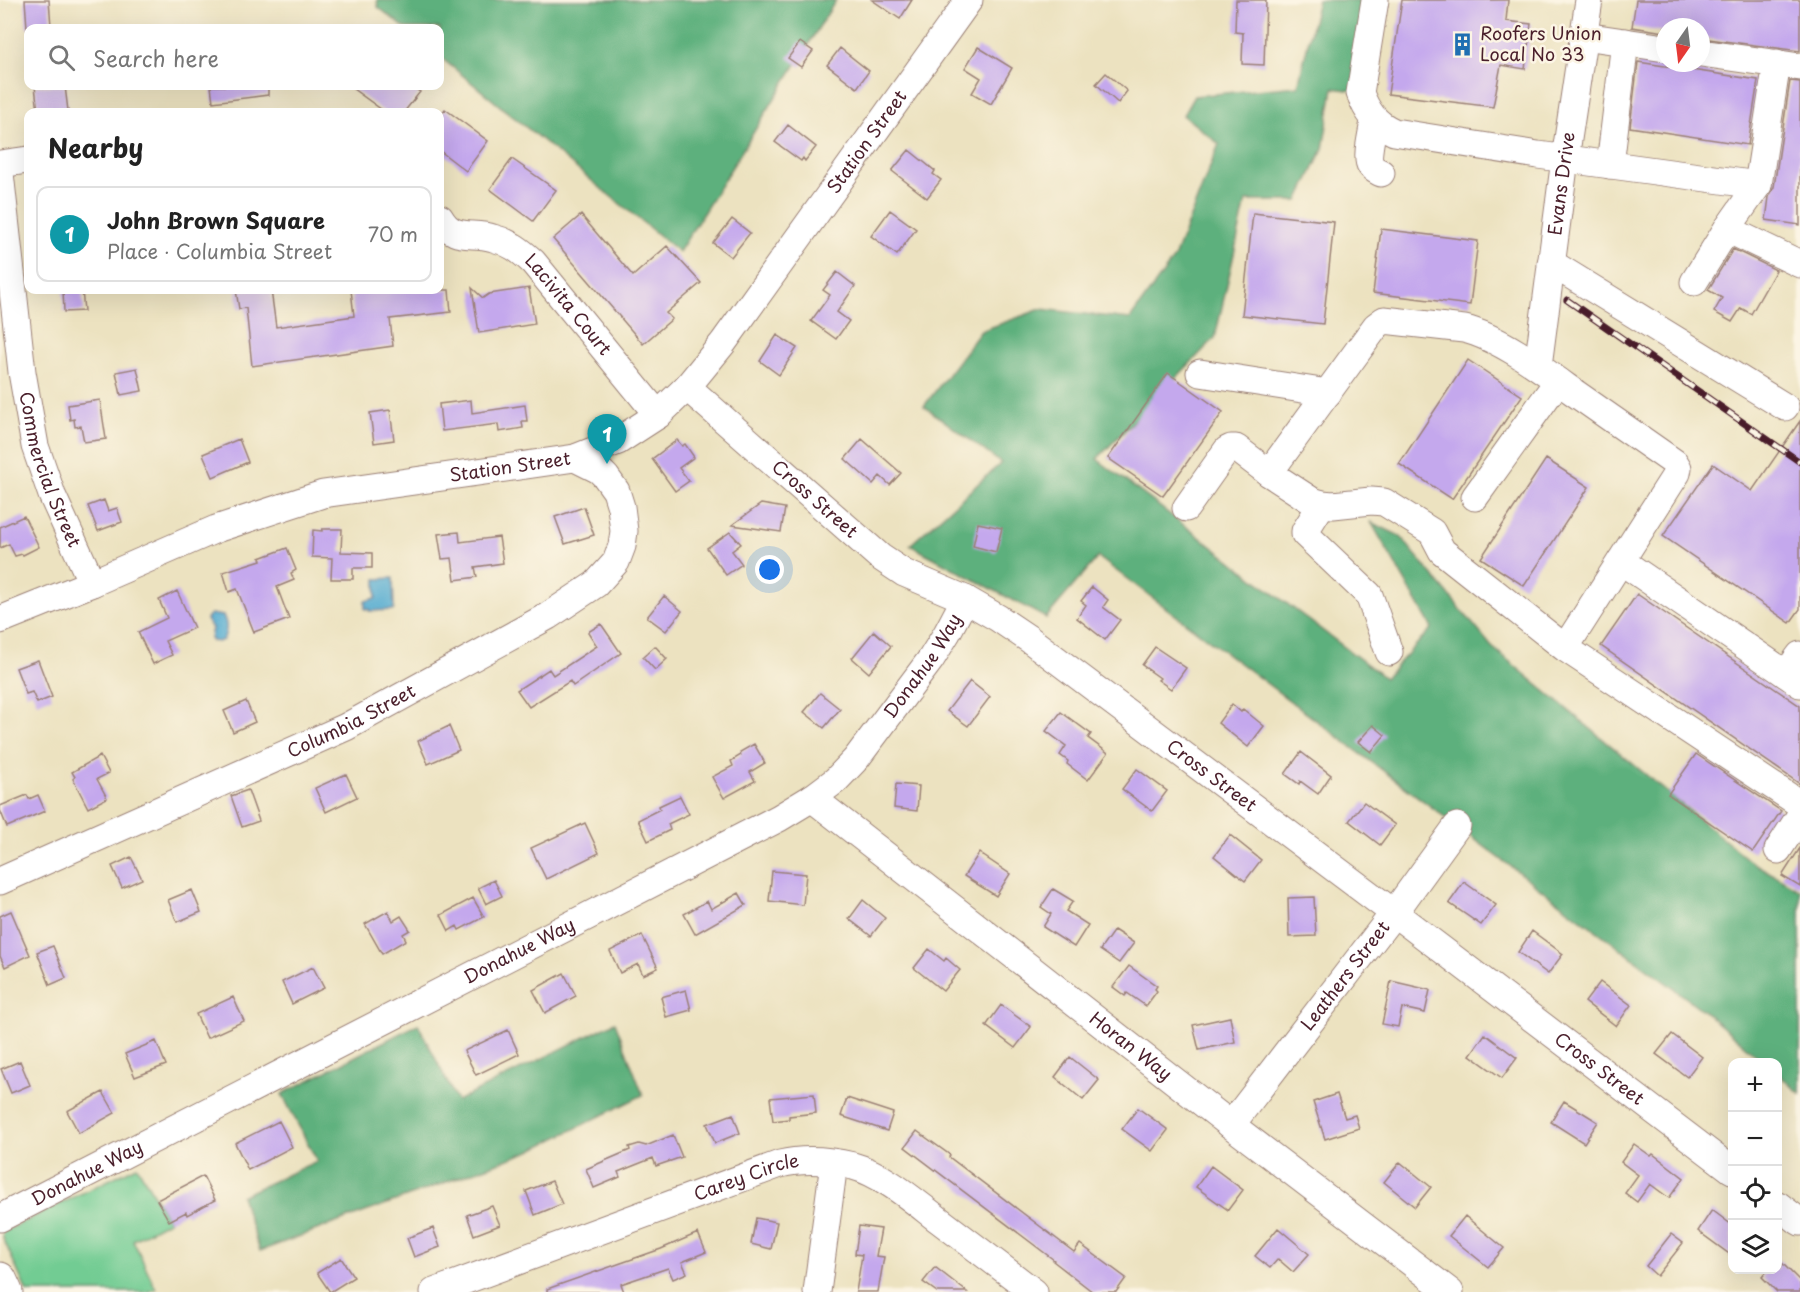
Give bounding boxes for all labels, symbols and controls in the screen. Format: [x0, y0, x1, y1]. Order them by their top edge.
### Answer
north arrow [1656, 18, 1710, 72]
place label: Roofers Union Local No 33 [1480, 19, 1602, 67]
search box [24, 24, 444, 90]
building icon: Roofers Union Local No 33 [1449, 31, 1475, 57]
icon: search [45, 41, 78, 74]
text: Search here [93, 41, 219, 74]
street label: Station Street [819, 84, 912, 199]
text: Nearby [48, 128, 143, 167]
street label: Evans Drive [1540, 130, 1581, 237]
text: John Brown Square [107, 203, 325, 236]
text: 1 [65, 219, 74, 249]
text: 70 m [368, 219, 418, 249]
text: Place · Columbia Street [107, 236, 332, 266]
street label: Lacivita Court [520, 246, 619, 360]
street label: Commercial Street [14, 389, 89, 551]
pin: 1 [588, 414, 626, 464]
street label: Station Street [448, 444, 572, 488]
street label: Cross Street [767, 453, 865, 544]
your location [755, 555, 784, 584]
street label: Donahue Way [876, 608, 967, 723]
street label: Columbia Street [282, 676, 420, 764]
street label: Cross Street [1162, 732, 1263, 818]
street label: Donahue Way [458, 910, 579, 990]
street label: Leathers Street [1293, 914, 1395, 1036]
street label: Horan Way [1084, 1005, 1178, 1086]
street label: Cross Street [1549, 1025, 1651, 1111]
map controls [1728, 1058, 1782, 1274]
button: + [1728, 1058, 1782, 1112]
button: − [1728, 1112, 1782, 1166]
street label: Donahue Way [26, 1132, 147, 1212]
street label: Carey Circle [689, 1146, 800, 1207]
button: locate [1728, 1166, 1782, 1220]
button: layers [1728, 1220, 1782, 1274]

